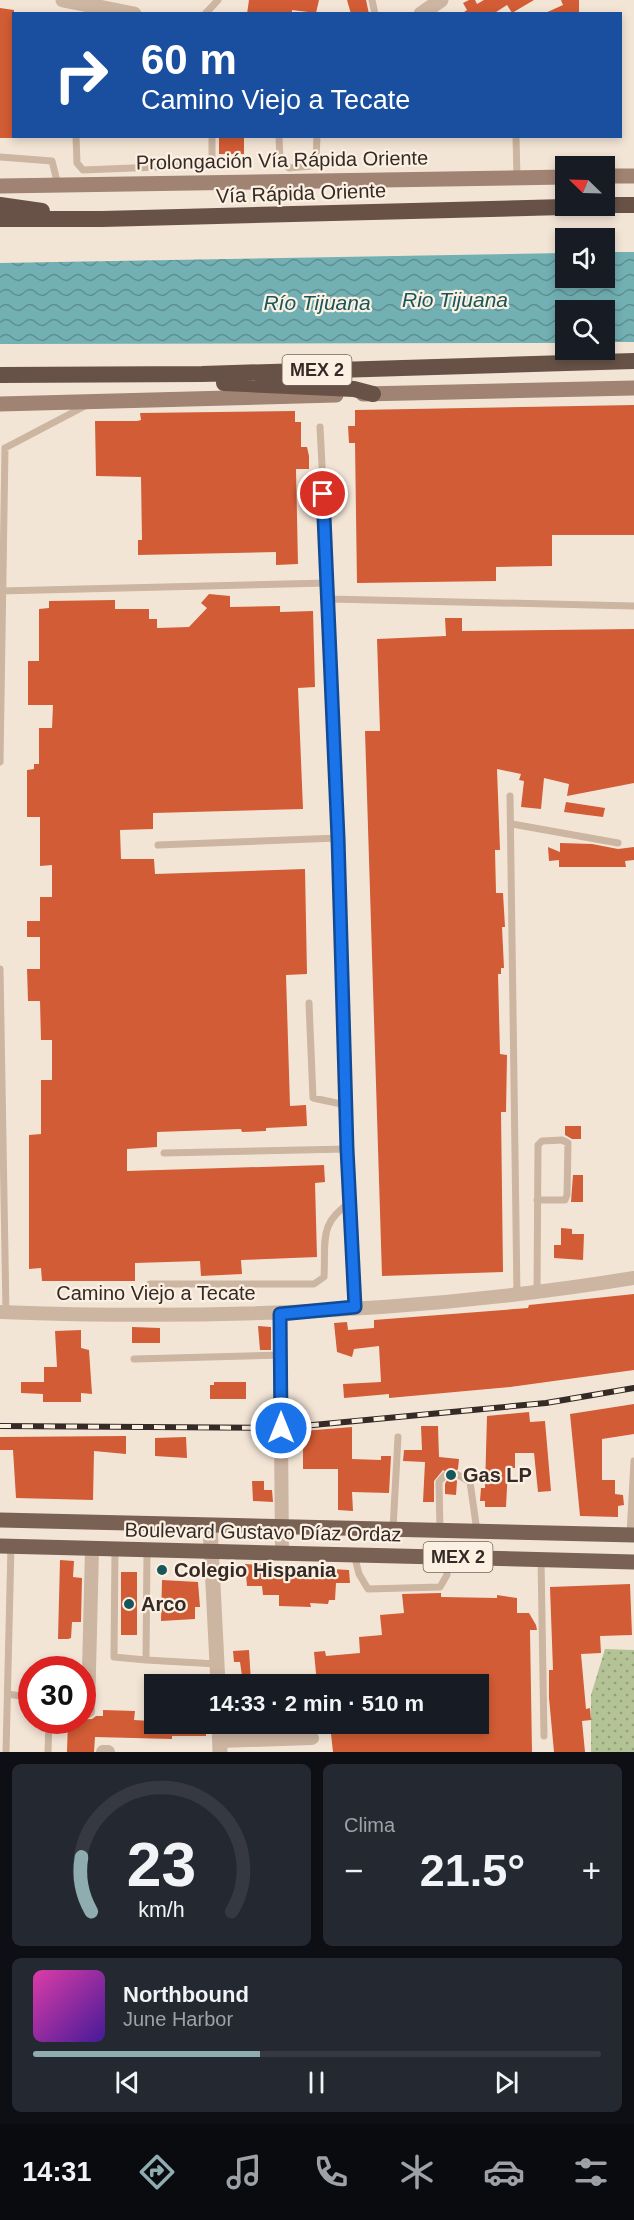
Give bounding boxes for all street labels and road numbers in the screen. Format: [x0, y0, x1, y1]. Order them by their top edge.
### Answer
street label: Prolongación Vía Rápida Oriente [136, 146, 428, 174]
street label: Vía Rápida Oriente [216, 179, 386, 207]
road number: MEX 2 [282, 355, 352, 385]
street label: Camino Viejo a Tecate [56, 1282, 256, 1304]
street label: Boulevard Gustavo Díaz Ordaz [124, 1519, 402, 1545]
road number: MEX 2 [424, 1542, 492, 1572]

